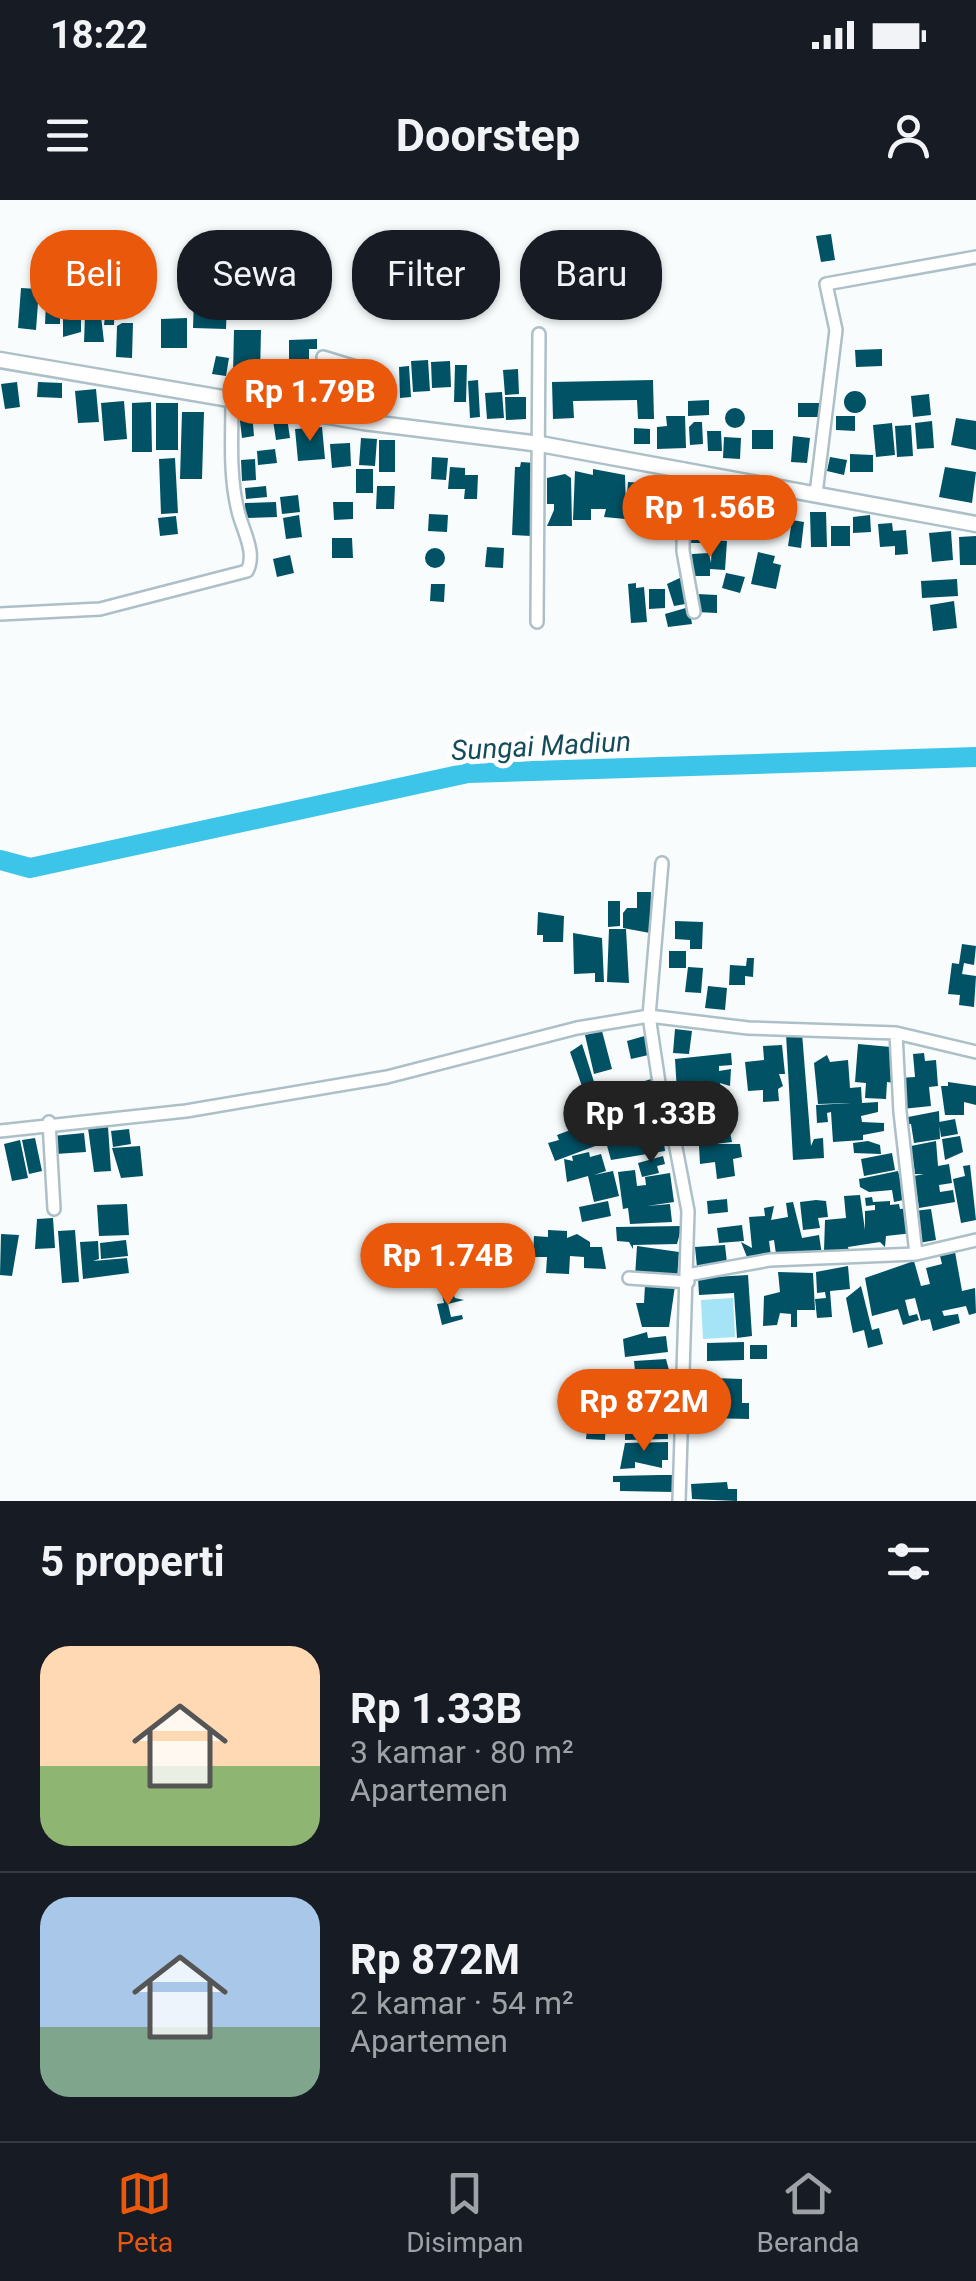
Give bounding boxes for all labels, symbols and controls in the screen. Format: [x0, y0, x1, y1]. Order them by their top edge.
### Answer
text: 18:22 [50, 13, 148, 57]
icon: menu [40, 108, 95, 163]
icon: person [881, 108, 936, 163]
text: Doorstep [396, 109, 580, 162]
chip: Beli [30, 230, 157, 320]
chip: Sewa [177, 230, 332, 320]
chip: Filter [352, 230, 500, 320]
chip: Baru [520, 230, 662, 320]
pin: Rp 1.79B [207, 359, 413, 444]
text: Rp 1.79B [244, 372, 376, 410]
pin: Rp 1.56B [607, 475, 813, 560]
text: Rp 1.56B [644, 488, 776, 526]
water label: Sungai Madiun [450, 725, 632, 767]
pin: Rp 1.33B [548, 1081, 754, 1166]
text: Rp 1.33B [585, 1094, 717, 1132]
pin: Rp 1.74B [345, 1223, 551, 1308]
text: Rp 1.74B [382, 1236, 514, 1274]
pin: Rp 872M [552, 1369, 736, 1454]
text: Rp 872M [579, 1382, 709, 1420]
icon: filters [881, 1534, 936, 1589]
text: 5 properti [40, 1537, 225, 1586]
text: Rp 1.33B [350, 1684, 522, 1733]
icon: home [120, 1686, 240, 1806]
text: 3 kamar · 80 m² [350, 1733, 574, 1771]
text: Apartemen [350, 1771, 508, 1809]
text: Rp 872M [350, 1935, 520, 1984]
icon: home [120, 1937, 240, 2057]
text: 2 kamar · 54 m² [350, 1984, 574, 2022]
text: Apartemen [350, 2022, 508, 2060]
tab: Peta [116, 2166, 173, 2259]
tab: Disimpan [406, 2166, 524, 2259]
tab: Beranda [757, 2166, 859, 2259]

